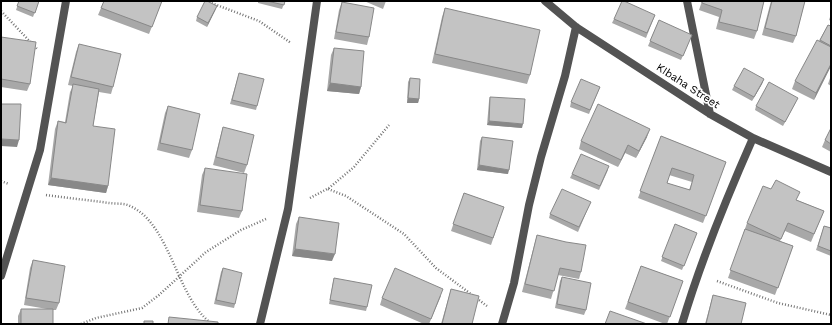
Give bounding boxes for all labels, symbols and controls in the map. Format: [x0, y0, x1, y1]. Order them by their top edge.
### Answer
street label: KIbaha Street [654, 61, 723, 112]

